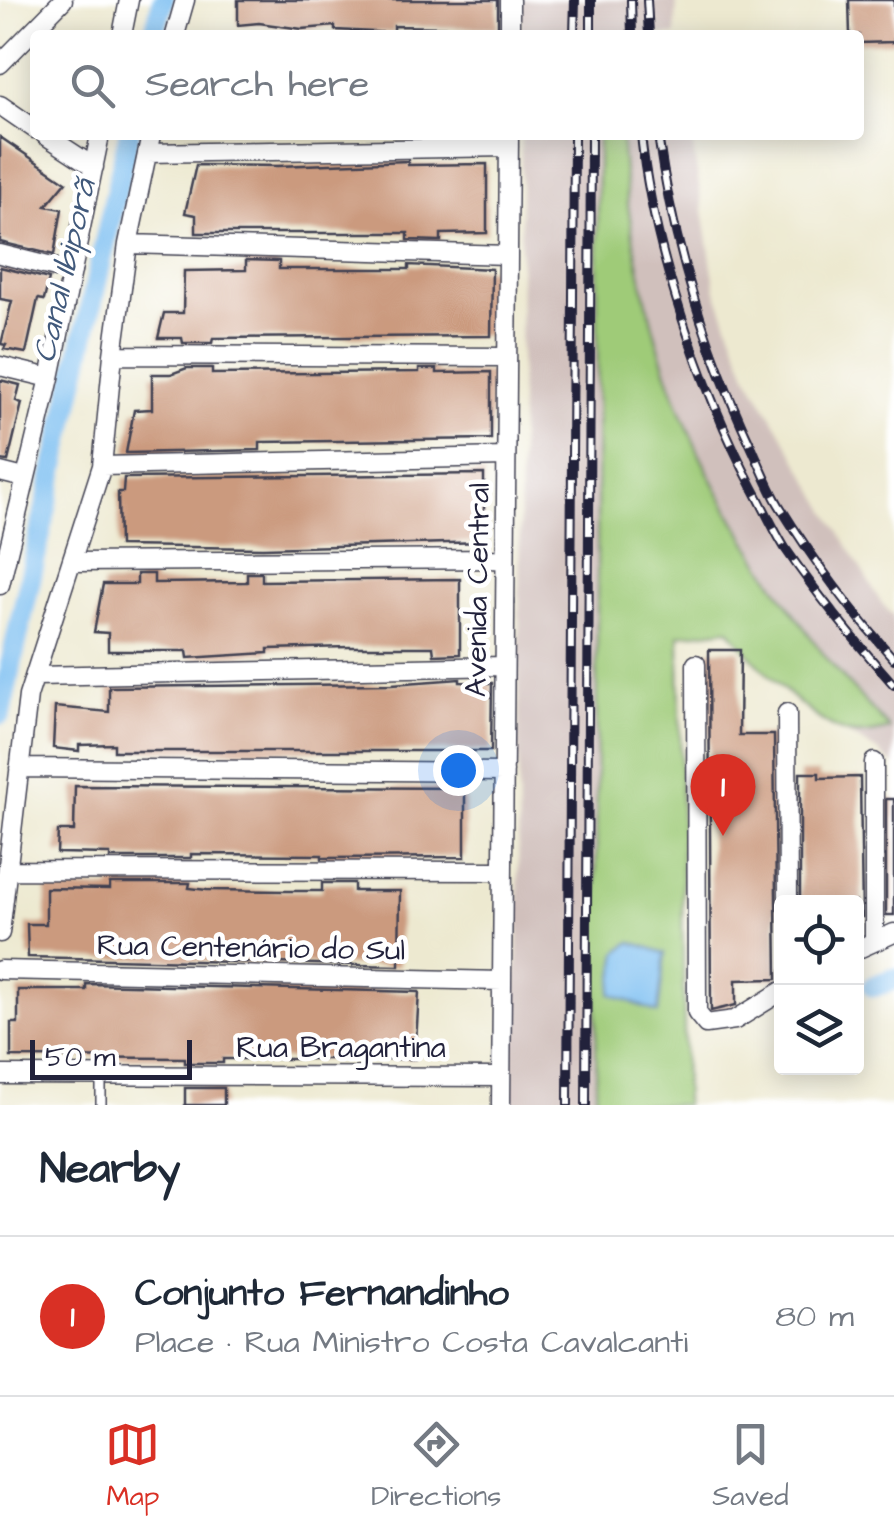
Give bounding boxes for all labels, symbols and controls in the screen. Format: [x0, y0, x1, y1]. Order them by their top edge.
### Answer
search box [30, 30, 864, 140]
icon: search [65, 58, 120, 113]
text: Search here [145, 59, 369, 111]
water label: Canal Ibiporã [22, 171, 109, 367]
street label: Avenida Central [455, 482, 501, 698]
your location [433, 745, 484, 796]
pin: 1 [690, 754, 756, 836]
map controls [774, 895, 864, 1075]
button: locate [774, 895, 864, 985]
street label: Rua Centenário do Sul [96, 924, 406, 972]
button: layers [774, 985, 864, 1075]
street label: Rua Bragantina [236, 1027, 446, 1070]
scale bar [30, 1035, 192, 1080]
text: 50 m [45, 1038, 116, 1077]
text: Nearby [40, 1141, 180, 1199]
text: Conjunto Fernandinho [135, 1268, 509, 1320]
text: 1 [70, 1294, 75, 1339]
text: 80 m [775, 1294, 854, 1339]
text: Place · Rua Ministro Costa Cavalcanti [135, 1320, 688, 1365]
tab: Map [105, 1417, 160, 1516]
tab: Directions [371, 1417, 501, 1516]
tab: Saved [712, 1417, 789, 1516]

